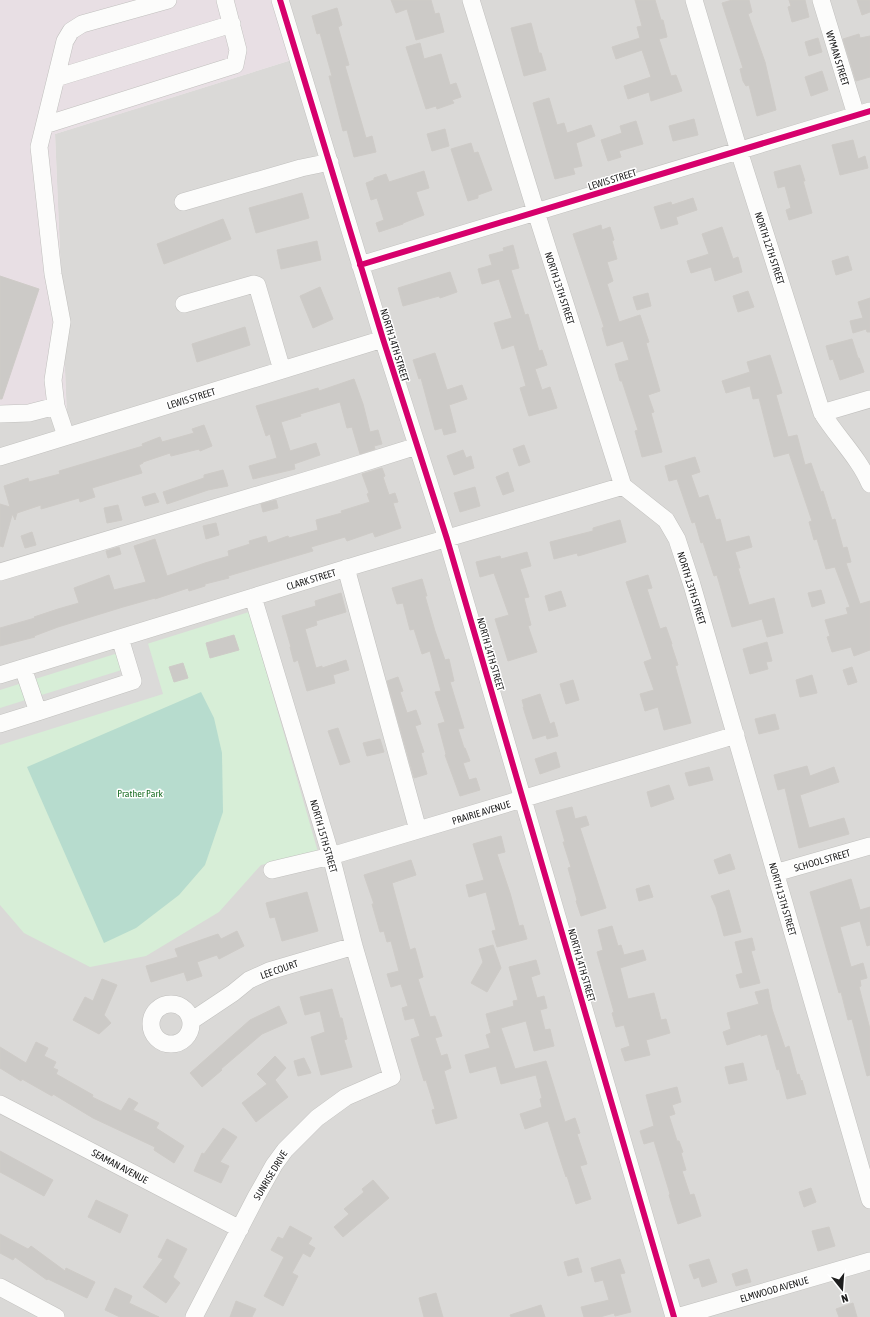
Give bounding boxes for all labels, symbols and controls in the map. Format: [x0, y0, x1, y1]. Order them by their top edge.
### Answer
street label: WYMAN STREET [824, 29, 851, 88]
street label: LEWIS STREET [587, 167, 638, 192]
street label: NORTH 12TH STREET [753, 210, 787, 286]
street label: NORTH 13TH STREET [543, 250, 577, 326]
street label: NORTH 14TH STREET [378, 307, 411, 384]
street label: LEWIS STREET [166, 386, 217, 411]
street label: NORTH 13TH STREET [675, 550, 708, 627]
street label: CLARK STREET [285, 567, 338, 592]
street label: NORTH 14TH STREET [475, 616, 506, 693]
park label: Prather Park [117, 788, 163, 799]
street label: NORTH 15TH STREET [308, 798, 339, 875]
street label: PRAIRIE AVENUE [451, 798, 512, 827]
street label: SCHOOL STREET [793, 847, 852, 874]
street label: NORTH 13TH STREET [767, 861, 798, 938]
street label: NORTH 14TH STREET [566, 927, 597, 1004]
street label: LEE COURT [259, 958, 300, 981]
street label: SEAMAN AVENUE [90, 1147, 150, 1186]
street label: SUNRISE DRIVE [251, 1148, 290, 1202]
north arrow [822, 1269, 862, 1309]
street label: ELMWOOD AVENUE [739, 1274, 810, 1304]
text: N [840, 1292, 850, 1305]

